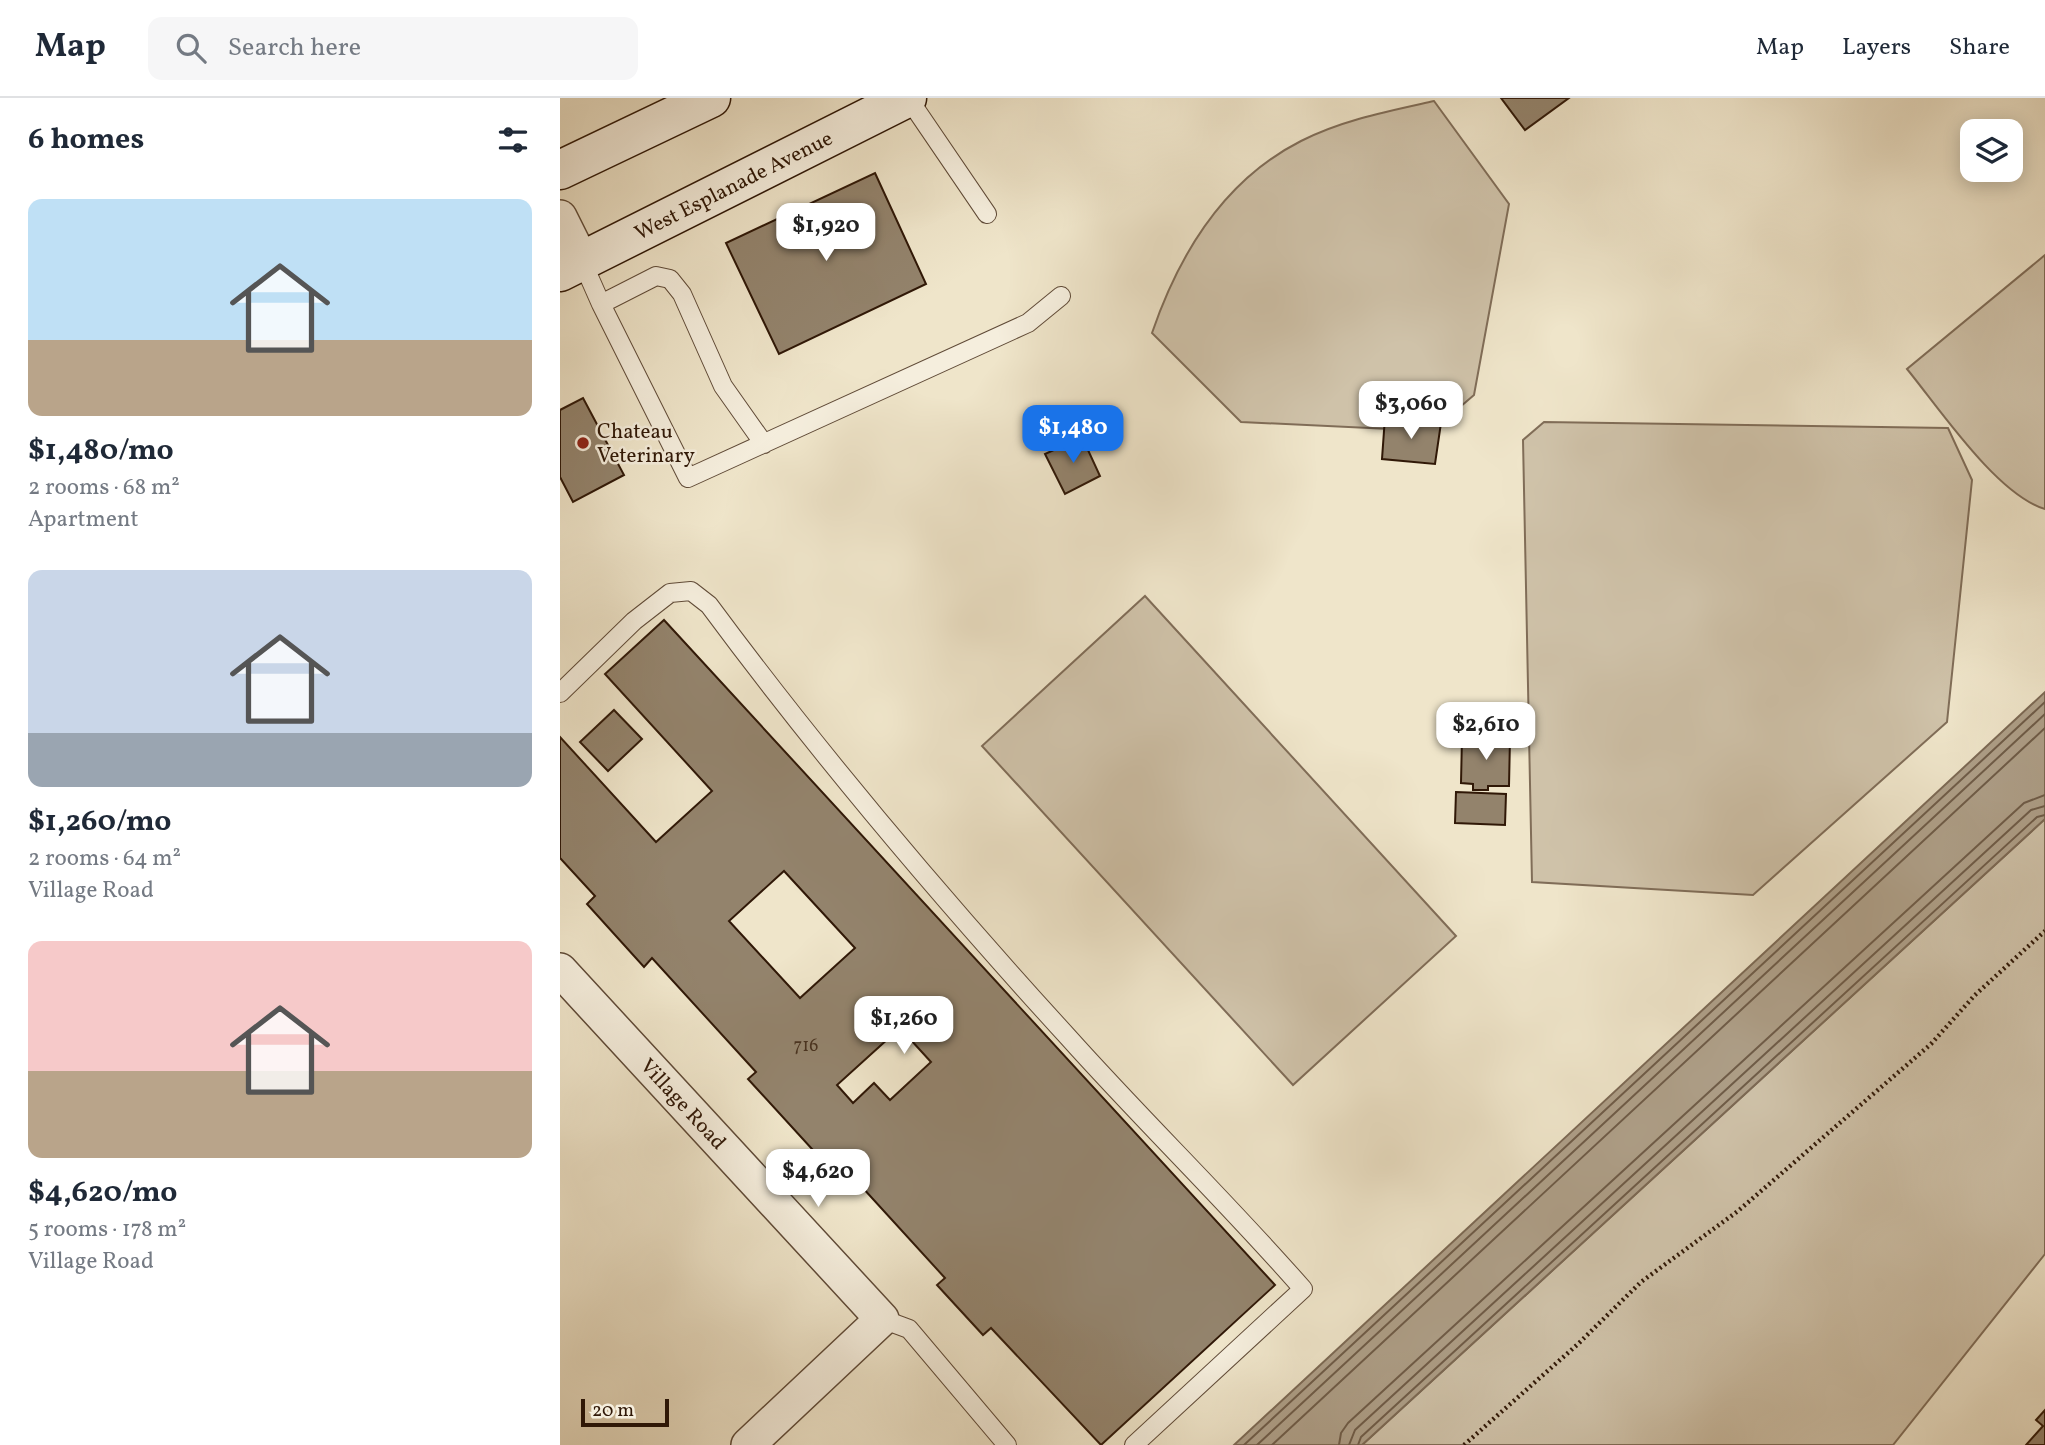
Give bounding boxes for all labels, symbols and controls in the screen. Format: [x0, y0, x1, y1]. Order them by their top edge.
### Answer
search box [148, 17, 638, 80]
text: Map [35, 25, 106, 71]
icon: search [172, 29, 210, 67]
text: Search here [228, 30, 361, 66]
text: Map [1756, 31, 1804, 65]
text: Layers [1842, 31, 1911, 65]
text: Share [1949, 31, 2010, 65]
text: 6 homes [28, 119, 144, 161]
map controls [1960, 119, 2023, 182]
button: layers [1960, 119, 2023, 182]
icon: filters [494, 121, 532, 159]
street label: West Esplanade Avenue [630, 125, 838, 248]
pin: $1,920 [769, 204, 883, 263]
text: $1,920 [792, 210, 860, 242]
icon: home [217, 245, 343, 371]
pin: $3,060 [1354, 382, 1468, 441]
text: $3,060 [1375, 388, 1447, 420]
pin: $1,480 [1016, 406, 1130, 465]
text: $1,480 [1038, 412, 1108, 444]
place label: Chateau Veterinary [597, 418, 695, 471]
text: $1,480/mo [28, 430, 174, 472]
marker: Chateau Veterinary [575, 435, 591, 451]
text: 2 rooms · 68 m² [28, 472, 180, 504]
text: Apartment [28, 504, 139, 536]
icon: home [217, 616, 343, 742]
pin: $2,610 [1429, 702, 1543, 762]
text: $2,610 [1452, 709, 1520, 741]
text: $1,260/mo [28, 801, 171, 843]
text: 2 rooms · 64 m² [28, 843, 181, 875]
text: Village Road [28, 875, 154, 907]
icon: home [217, 987, 343, 1113]
pin: $1,260 [847, 996, 961, 1056]
text: $1,260 [870, 1003, 938, 1035]
house number: 716 [794, 1034, 818, 1059]
street label: Village Road [633, 1053, 732, 1157]
pin: $4,620 [761, 1150, 875, 1209]
text: $4,620 [782, 1156, 854, 1188]
text: $4,620/mo [28, 1172, 177, 1214]
text: 5 rooms · 178 m² [28, 1214, 186, 1246]
text: Village Road [28, 1246, 154, 1278]
scale bar [581, 1396, 668, 1428]
text: 20 m [592, 1398, 634, 1424]

